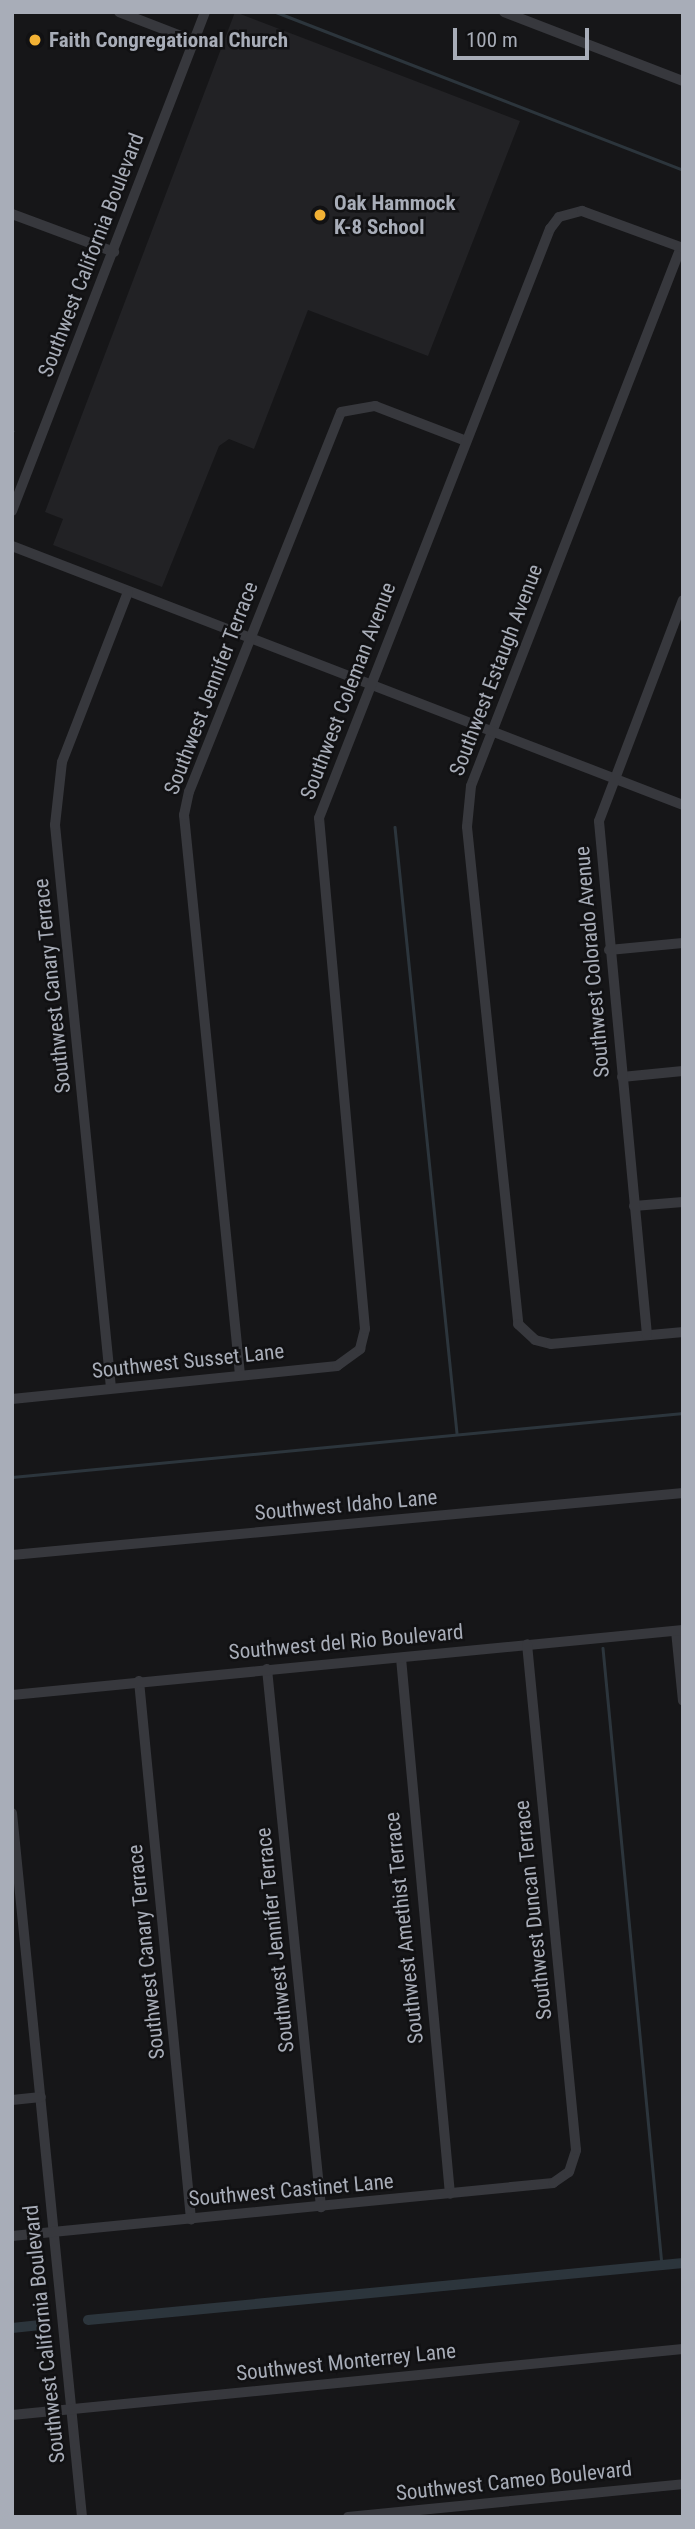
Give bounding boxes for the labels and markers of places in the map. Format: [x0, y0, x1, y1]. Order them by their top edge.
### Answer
place label: Faith Congregational Church [49, 27, 288, 53]
marker: Faith Congregational Church [27, 32, 43, 48]
place label: Oak Hammock K-8 School [334, 190, 456, 240]
marker: Oak Hammock K-8 School [312, 207, 328, 223]

